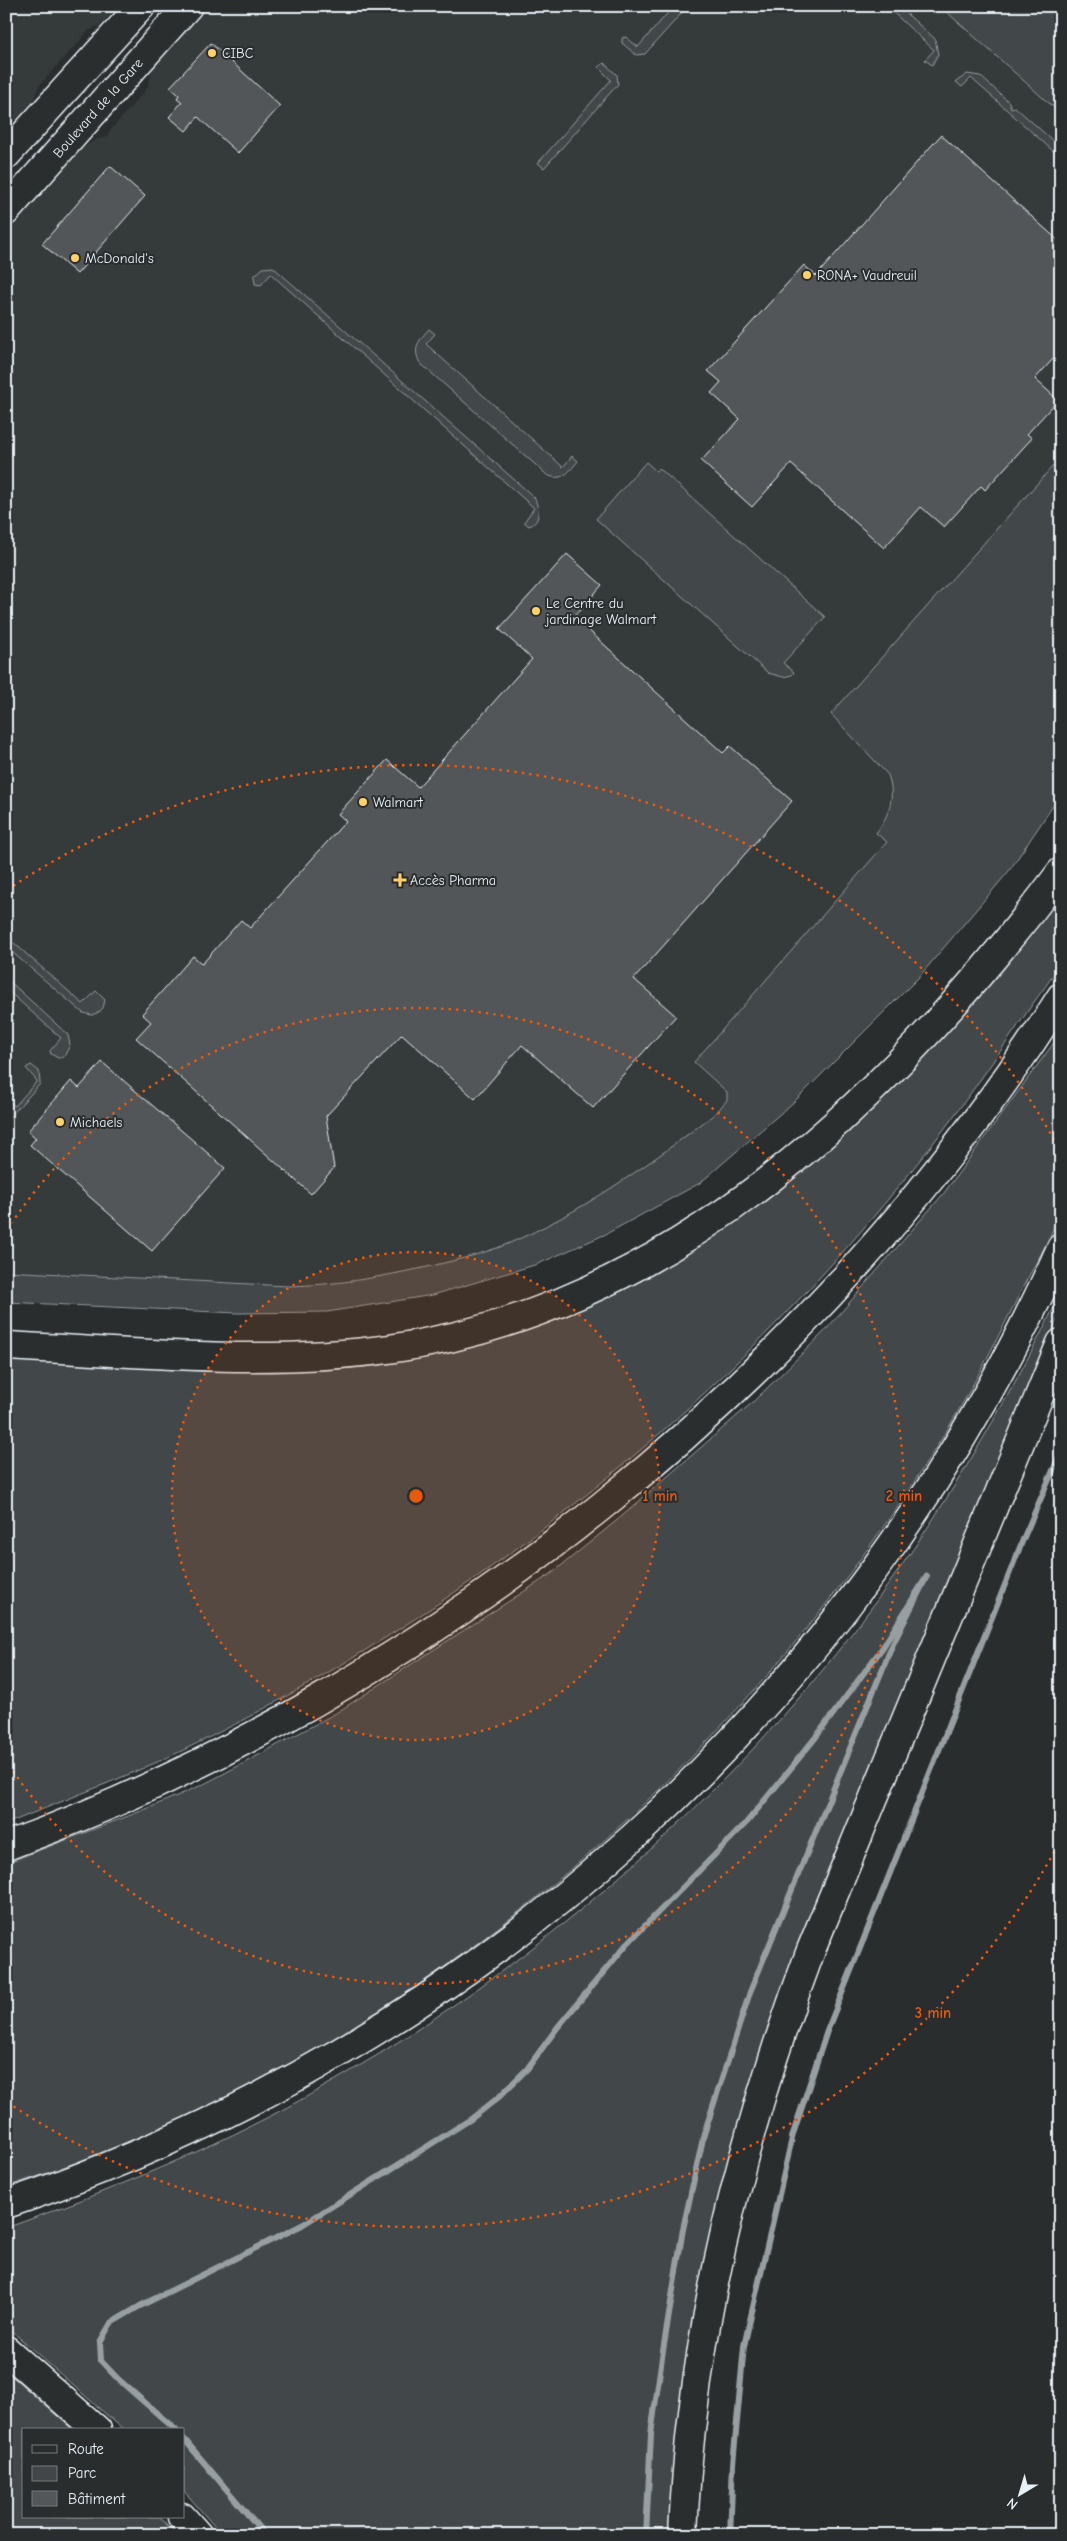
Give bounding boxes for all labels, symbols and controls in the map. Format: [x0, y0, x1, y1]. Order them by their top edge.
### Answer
place label: CIBC [222, 45, 254, 62]
marker: CIBC [206, 47, 218, 59]
street label: Boulevard de la Gare [49, 55, 146, 161]
place label: McDonald's [85, 250, 154, 267]
marker: McDonald's [69, 252, 81, 264]
place label: RONA+ Vaudreuil [817, 267, 917, 284]
marker: RONA+ Vaudreuil [801, 269, 813, 281]
place label: Le Centre du jardinage Walmart [544, 595, 657, 628]
marker: Le Centre du jardinage Walmart [530, 605, 542, 617]
place label: Walmart [373, 794, 424, 811]
marker: Walmart [357, 796, 369, 808]
place label: Accès Pharma [410, 872, 496, 889]
marker: Accès Pharma [394, 874, 406, 886]
place label: Michaels [70, 1114, 122, 1131]
marker: Michaels [54, 1116, 66, 1128]
centre of rings [407, 1487, 425, 1505]
text: 1 min [643, 1487, 677, 1505]
text: 2 min [886, 1487, 922, 1505]
text: 3 min [915, 2004, 951, 2022]
legend [22, 2428, 185, 2518]
text: Route [68, 2440, 104, 2458]
text: Parc [68, 2464, 96, 2482]
north arrow [994, 2468, 1044, 2518]
text: Bâtiment [68, 2490, 126, 2508]
text: N [1003, 2494, 1021, 2513]

